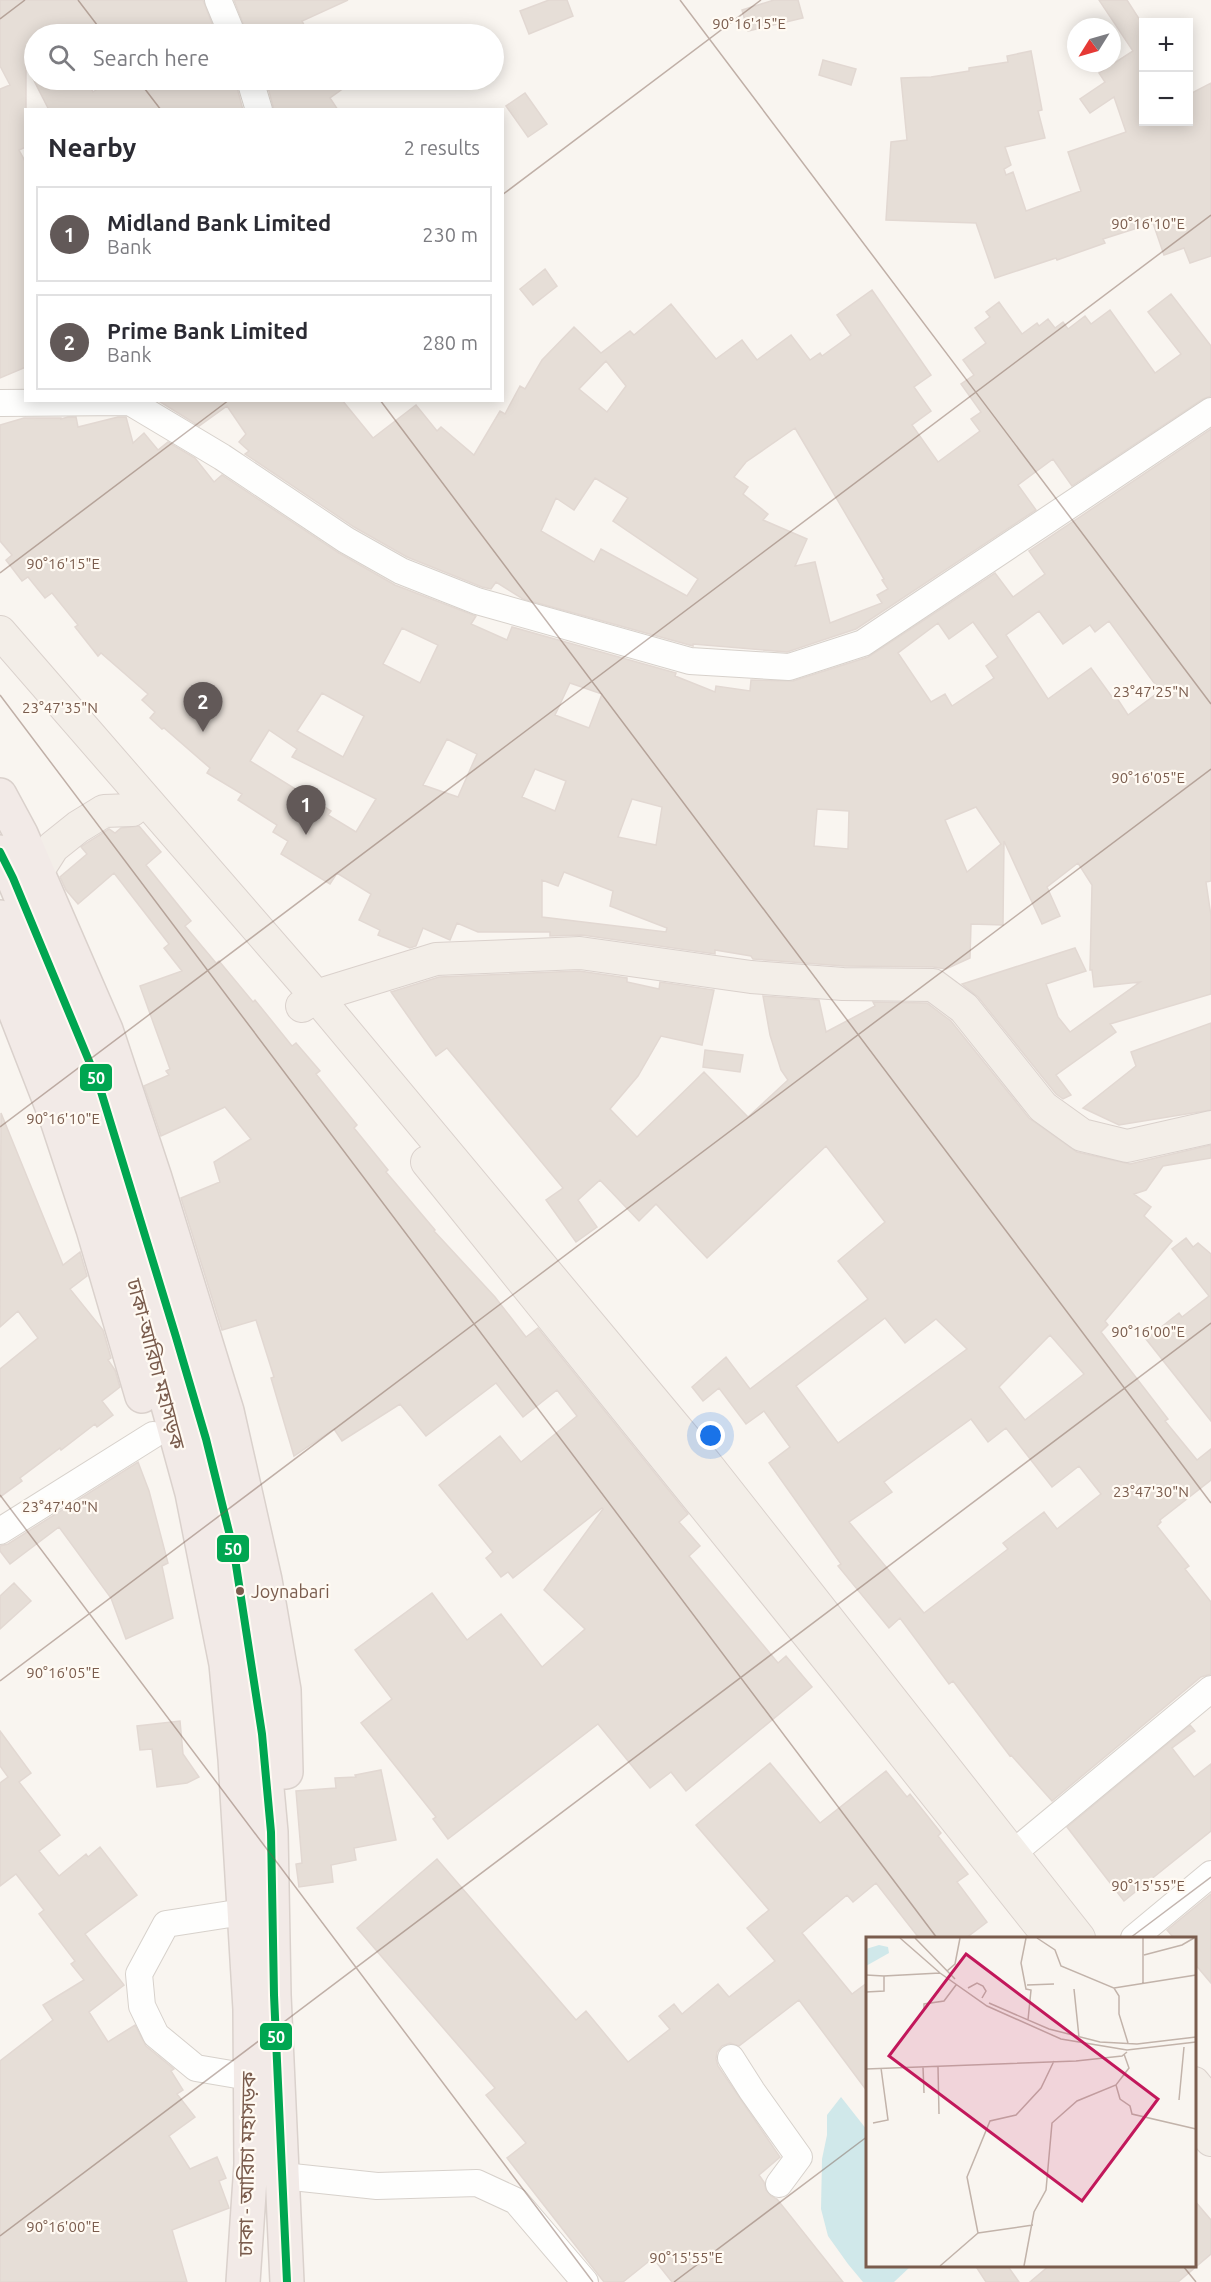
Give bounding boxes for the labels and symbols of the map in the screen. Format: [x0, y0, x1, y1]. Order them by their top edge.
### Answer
text: 90°16'15"E [712, 15, 786, 32]
north arrow [1067, 18, 1121, 72]
text: 90°16'10"E [1111, 215, 1185, 232]
text: 90°16'15"E [26, 555, 100, 572]
pin: 2 [184, 682, 222, 732]
text: 23°47'25"N [1113, 683, 1189, 700]
text: 23°47'35"N [22, 699, 98, 716]
text: 90°16'05"E [1111, 769, 1185, 786]
pin: 1 [286, 786, 326, 835]
line badge: 50 [79, 1063, 113, 1092]
text: 50 [87, 1069, 105, 1087]
text: 90°16'10"E [26, 1110, 100, 1127]
street label: ঢাকা-আরিচা মহাসড়ক [122, 1275, 191, 1453]
text: 90°16'00"E [1111, 1323, 1185, 1340]
your location [696, 1421, 725, 1450]
text: 23°47'30"N [1113, 1483, 1189, 1500]
text: 23°47'40"N [22, 1498, 98, 1515]
line badge: 50 [216, 1534, 250, 1563]
text: 50 [224, 1540, 242, 1558]
place label: Joynabari [251, 1581, 330, 1601]
marker: Joynabari [234, 1585, 246, 1597]
text: 90°16'05"E [26, 1664, 100, 1681]
text: 90°15'55"E [1111, 1877, 1185, 1894]
inset map [866, 1937, 1196, 2267]
line badge: 50 [259, 2022, 293, 2051]
text: 50 [267, 2028, 285, 2046]
street label: ঢাকা - আরিচা মহাসড়ক [233, 2071, 260, 2258]
text: 90°16'00"E [26, 2218, 100, 2235]
text: 90°15'55"E [649, 2249, 723, 2266]

